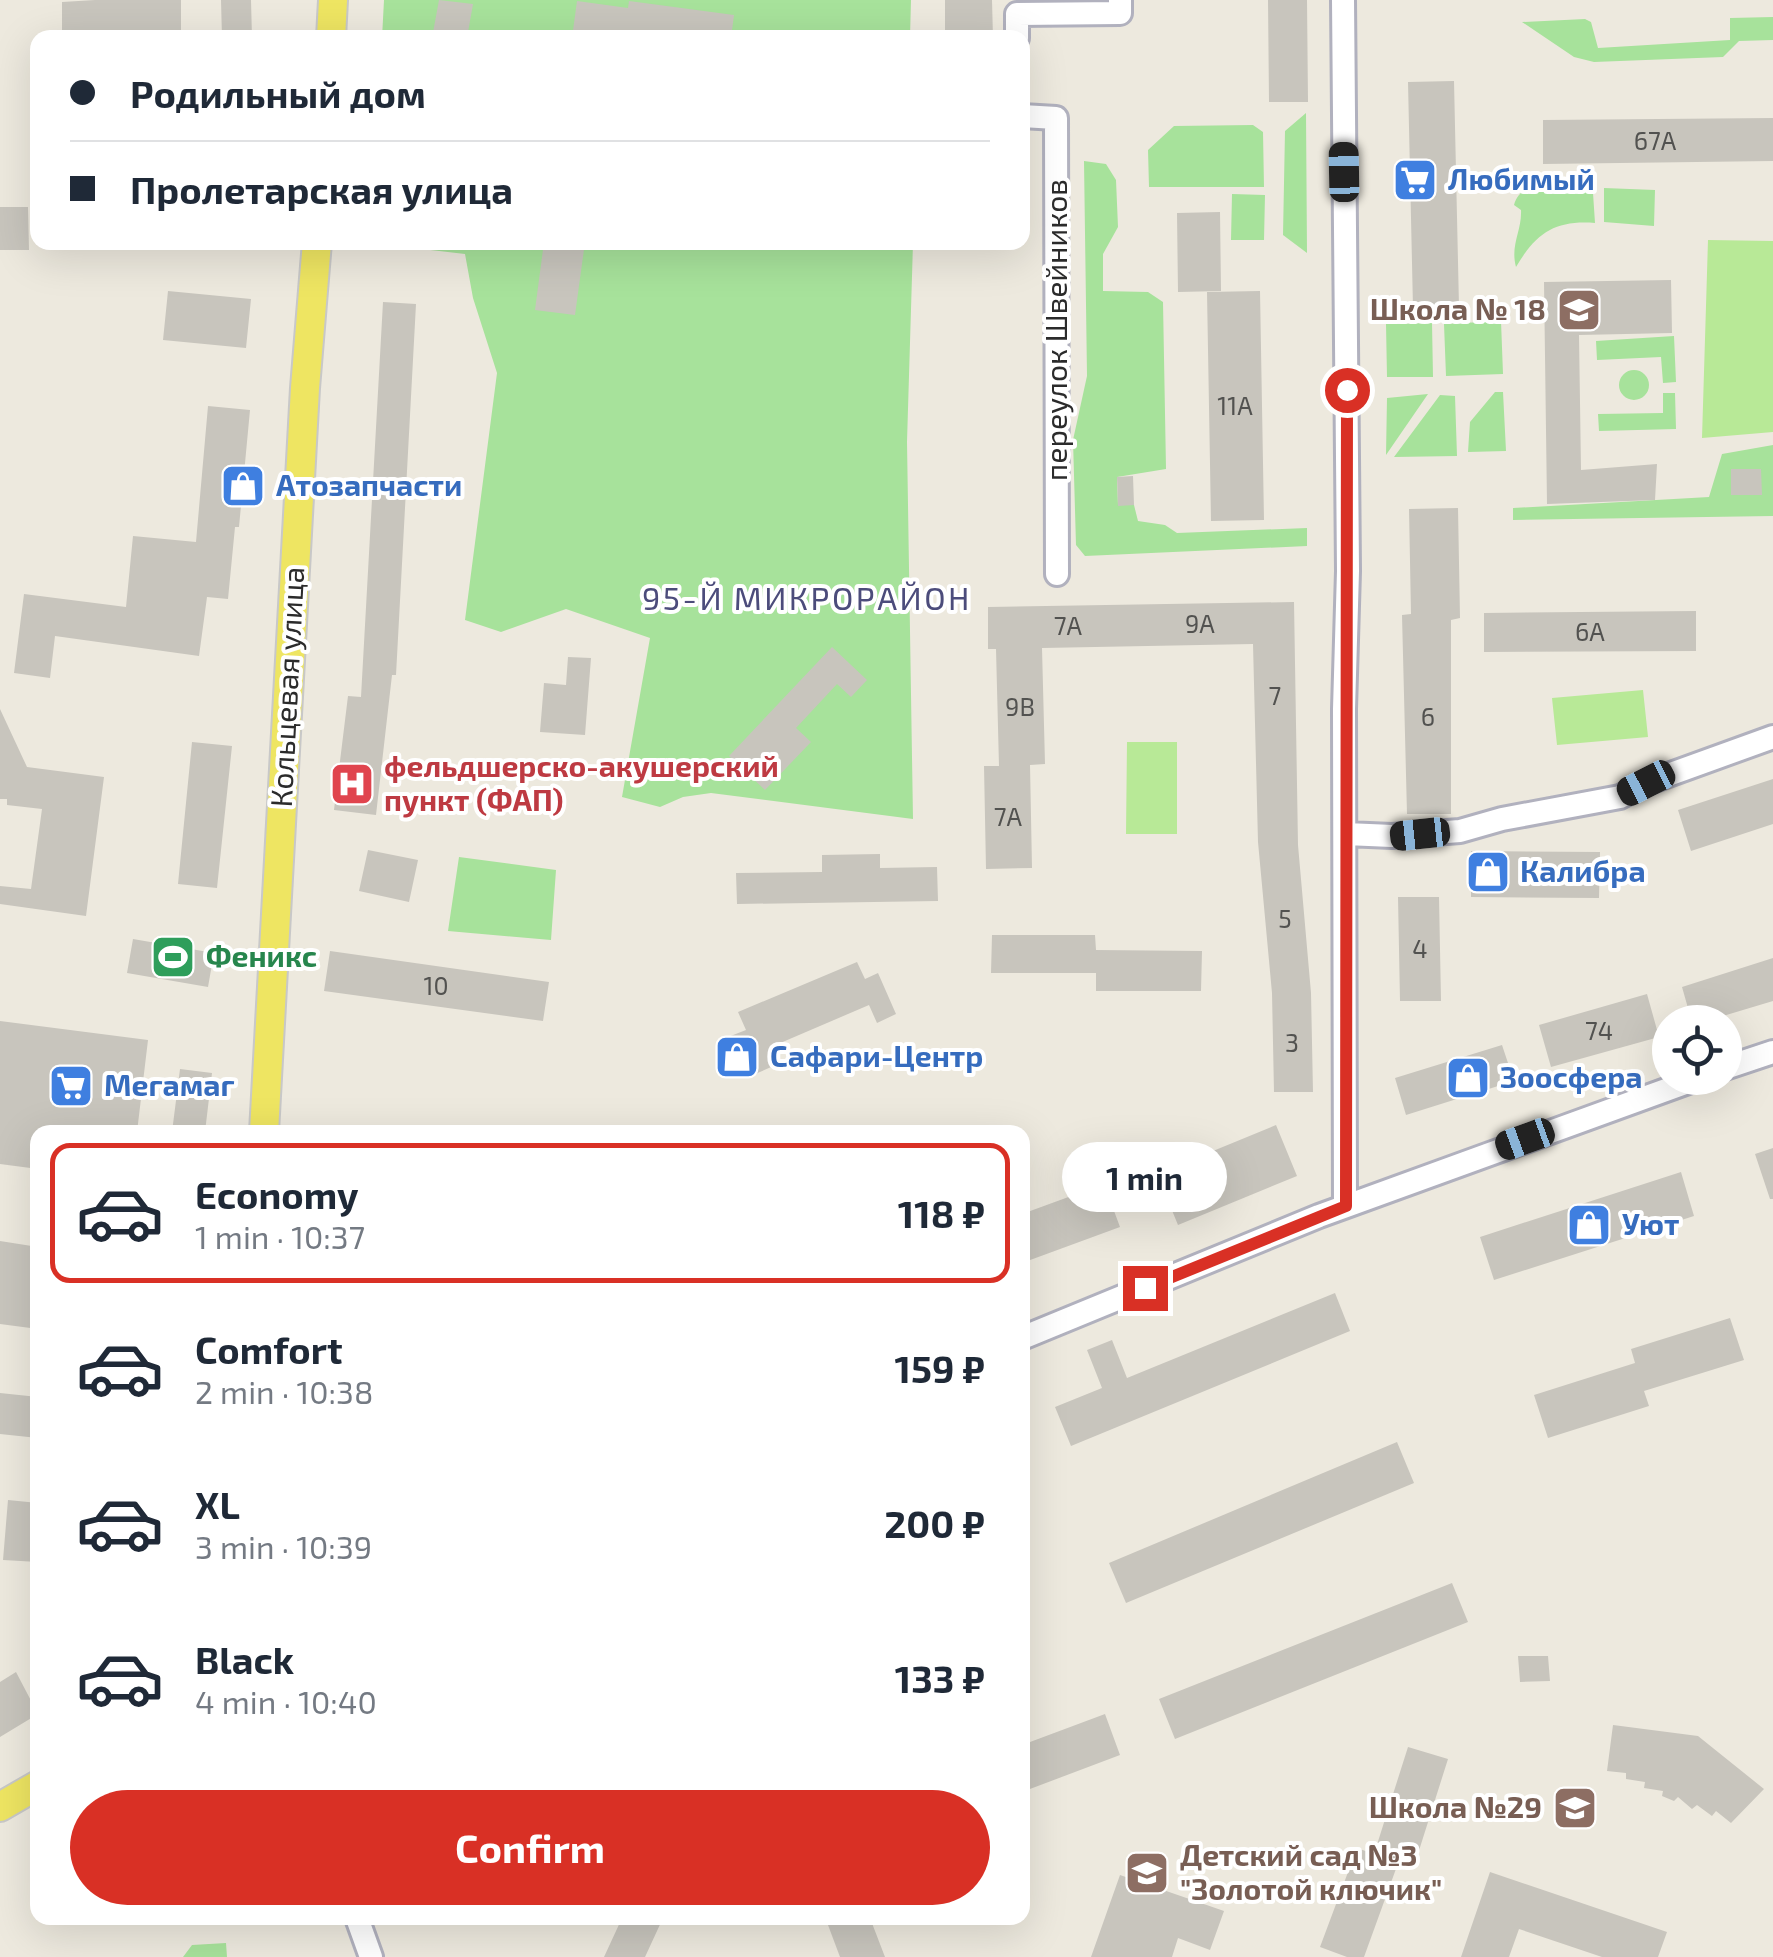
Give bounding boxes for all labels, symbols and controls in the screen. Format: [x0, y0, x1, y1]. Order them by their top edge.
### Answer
text: Родильный дом [130, 70, 426, 116]
house number: 67А [1634, 125, 1677, 155]
car [1328, 142, 1360, 202]
supermarket icon: Любимый [1392, 157, 1438, 203]
place label: Любимый [1448, 160, 1595, 196]
text: Пролетарская улица [130, 166, 513, 212]
street label: переулок Швейников [1037, 179, 1074, 481]
school or university icon: Школа № 18 [1556, 287, 1602, 333]
place label: Школа № 18 [1370, 290, 1546, 326]
route start [1325, 368, 1370, 413]
house number: 11А [1217, 390, 1253, 420]
shop icon: Атозапчасти [220, 463, 266, 509]
place label: Атозапчасти [276, 466, 462, 502]
street label: Кольцевая улица [262, 566, 311, 808]
district label: 95-Й МИКРОРАЙОН [642, 578, 972, 616]
house number: 9А [1185, 608, 1215, 638]
house number: 7А [1054, 610, 1083, 640]
house number: 6А [1575, 616, 1605, 646]
house number: 7 [1269, 680, 1282, 710]
house number: 9В [1005, 691, 1035, 721]
house number: 6 [1421, 701, 1435, 731]
place label: фельдшерско-акушерский пункт (ФАП) [384, 747, 779, 818]
car [1612, 756, 1680, 810]
hospital icon: фельдшерско-акушерский пункт (ФАП) [329, 761, 375, 807]
house number: 7А [994, 801, 1023, 831]
car [1389, 816, 1451, 852]
shop icon: Калибра [1465, 849, 1511, 895]
place label: Калибра [1520, 852, 1646, 888]
house number: 5 [1278, 903, 1292, 933]
house number: 4 [1412, 933, 1428, 963]
sports icon: Феникс [150, 934, 196, 980]
place label: Феникс [206, 937, 317, 973]
house number: 10 [423, 970, 449, 1000]
map controls [1652, 1005, 1742, 1095]
button: locate [1652, 1005, 1742, 1095]
house number: 74 [1585, 1015, 1613, 1045]
house number: 3 [1285, 1027, 1299, 1057]
shop icon: Сафари-Центр [714, 1034, 760, 1080]
place label: Сафари-Центр [770, 1037, 983, 1073]
shop icon: Зоосфера [1445, 1055, 1491, 1101]
place label: Зоосфера [1500, 1058, 1643, 1094]
supermarket icon: Мегамаг [48, 1063, 94, 1109]
place label: Мегамаг [104, 1066, 234, 1102]
car [1492, 1115, 1558, 1163]
callout: 1 min [1062, 1143, 1228, 1213]
text: 1 min [1106, 1158, 1183, 1196]
icon: car [75, 1168, 165, 1258]
text: Economy [195, 1171, 359, 1217]
text: 118 ₽ [898, 1190, 985, 1236]
shop icon: Уют [1566, 1202, 1612, 1248]
place label: Уют [1622, 1205, 1679, 1241]
text: 1 min · 10:37 [195, 1217, 365, 1255]
route end [1123, 1266, 1168, 1311]
icon: car [75, 1323, 165, 1413]
text: Comfort [195, 1326, 343, 1372]
text: 159 ₽ [895, 1345, 985, 1391]
text: 2 min · 10:38 [195, 1372, 373, 1410]
icon: car [75, 1478, 165, 1568]
text: XL [195, 1481, 240, 1527]
text: 200 ₽ [884, 1500, 985, 1546]
text: 3 min · 10:39 [195, 1527, 372, 1565]
icon: car [75, 1633, 165, 1723]
text: Black [195, 1636, 294, 1682]
text: 133 ₽ [895, 1655, 985, 1701]
text: 4 min · 10:40 [195, 1682, 377, 1720]
school or university icon: Школа №29 [1552, 1785, 1598, 1831]
place label: Школа №29 [1369, 1788, 1542, 1824]
button: Confirm [70, 1790, 990, 1905]
place label: Детский сад №3 "Золотой ключик" [1180, 1836, 1442, 1906]
school or university icon: Детский сад №3 "Золотой ключик" [1124, 1850, 1170, 1896]

